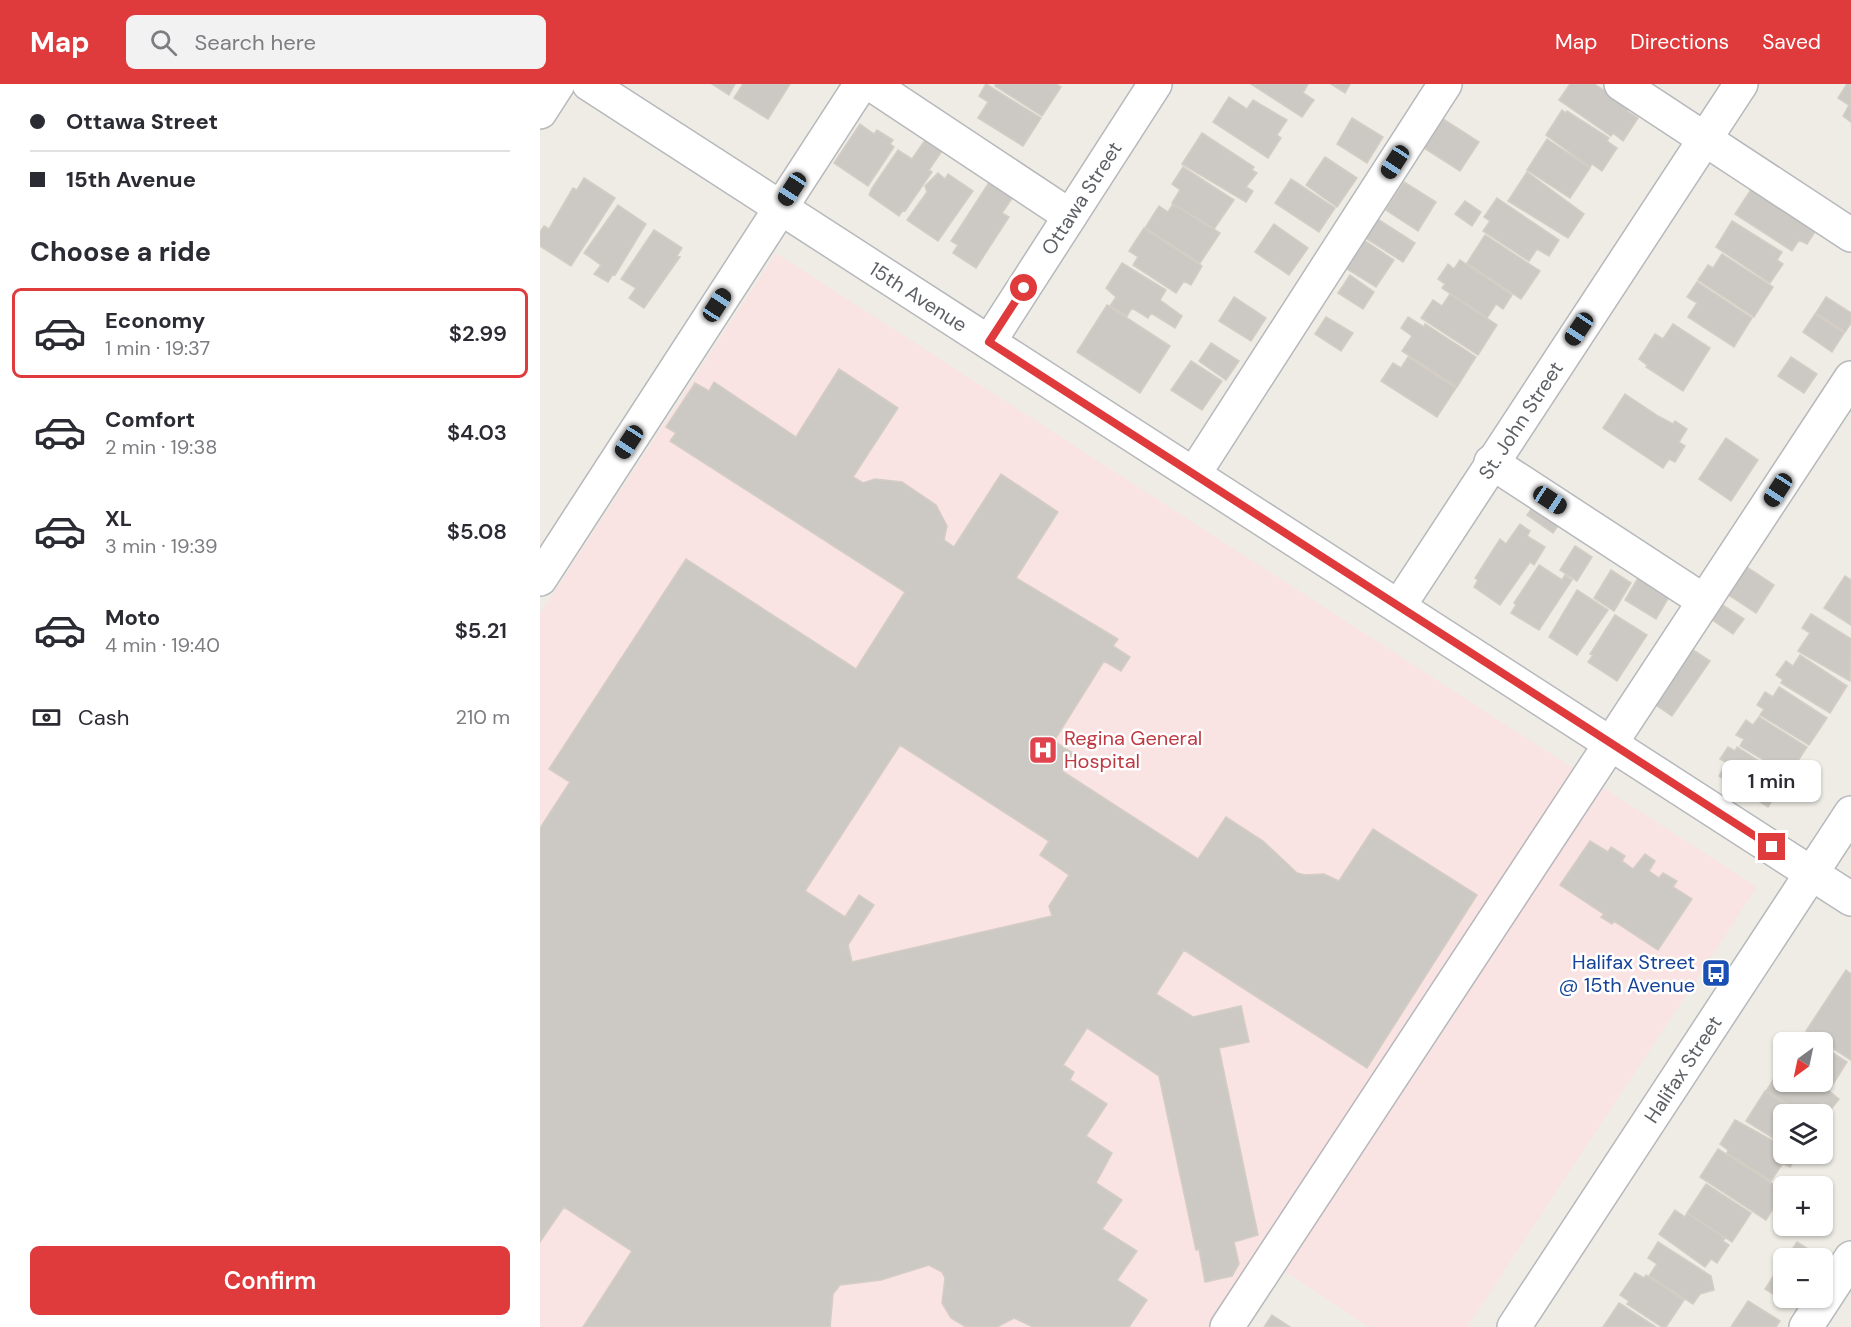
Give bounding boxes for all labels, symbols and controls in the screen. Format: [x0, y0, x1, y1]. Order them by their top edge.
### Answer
search box [126, 15, 546, 69]
text: Map [30, 24, 90, 61]
icon: search [147, 26, 180, 59]
text: Search here [195, 28, 316, 57]
text: Map [1555, 28, 1597, 56]
text: Directions [1630, 28, 1729, 56]
text: Saved [1762, 28, 1821, 56]
text: Ottawa Street [66, 107, 218, 136]
street label: Ottawa Street [1035, 136, 1128, 260]
car [1378, 142, 1412, 182]
text: 15th Avenue [66, 165, 196, 194]
car [775, 169, 809, 209]
text: Choose a ride [30, 234, 211, 269]
street label: 15th Avenue [865, 256, 972, 338]
route start [1010, 274, 1037, 301]
car [700, 285, 734, 325]
icon: car [33, 306, 87, 360]
text: Economy [105, 306, 205, 335]
car [1561, 309, 1597, 349]
text: $2.99 [449, 319, 507, 348]
text: 1 min · 19:37 [105, 335, 210, 361]
street label: St. John Street [1473, 356, 1569, 484]
icon: car [33, 405, 87, 459]
text: Comfort [105, 405, 195, 434]
text: $4.03 [447, 418, 507, 447]
car [612, 422, 646, 462]
text: 2 min · 19:38 [105, 434, 217, 460]
car [1761, 470, 1795, 510]
car [1530, 483, 1570, 517]
icon: car [33, 504, 87, 558]
text: XL [105, 504, 132, 533]
text: $5.08 [447, 517, 507, 546]
text: 3 min · 19:39 [105, 533, 217, 559]
icon: car [33, 603, 87, 657]
text: Moto [105, 603, 160, 632]
text: $5.21 [455, 616, 507, 645]
text: 4 min · 19:40 [105, 632, 220, 658]
icon: cash [30, 701, 63, 734]
text: Cash [78, 703, 129, 732]
text: 210 m [455, 704, 510, 730]
place label: Regina General Hospital [1064, 725, 1202, 774]
hospital icon: Regina General Hospital [1027, 734, 1059, 766]
callout: 1 min [1722, 760, 1822, 802]
text: 1 min [1748, 768, 1795, 794]
route end [1758, 833, 1785, 860]
place label: Halifax Street @ 15th Avenue [1559, 949, 1695, 998]
bus stop icon: Halifax Street @ 15th Avenue [1700, 957, 1732, 989]
street label: Halifax Street [1638, 1011, 1728, 1128]
north arrow [1773, 1032, 1833, 1092]
map controls [1773, 1032, 1833, 1308]
button: layers [1773, 1104, 1833, 1164]
button: + [1773, 1176, 1833, 1236]
button: Confirm [30, 1246, 510, 1315]
button: − [1773, 1248, 1833, 1308]

